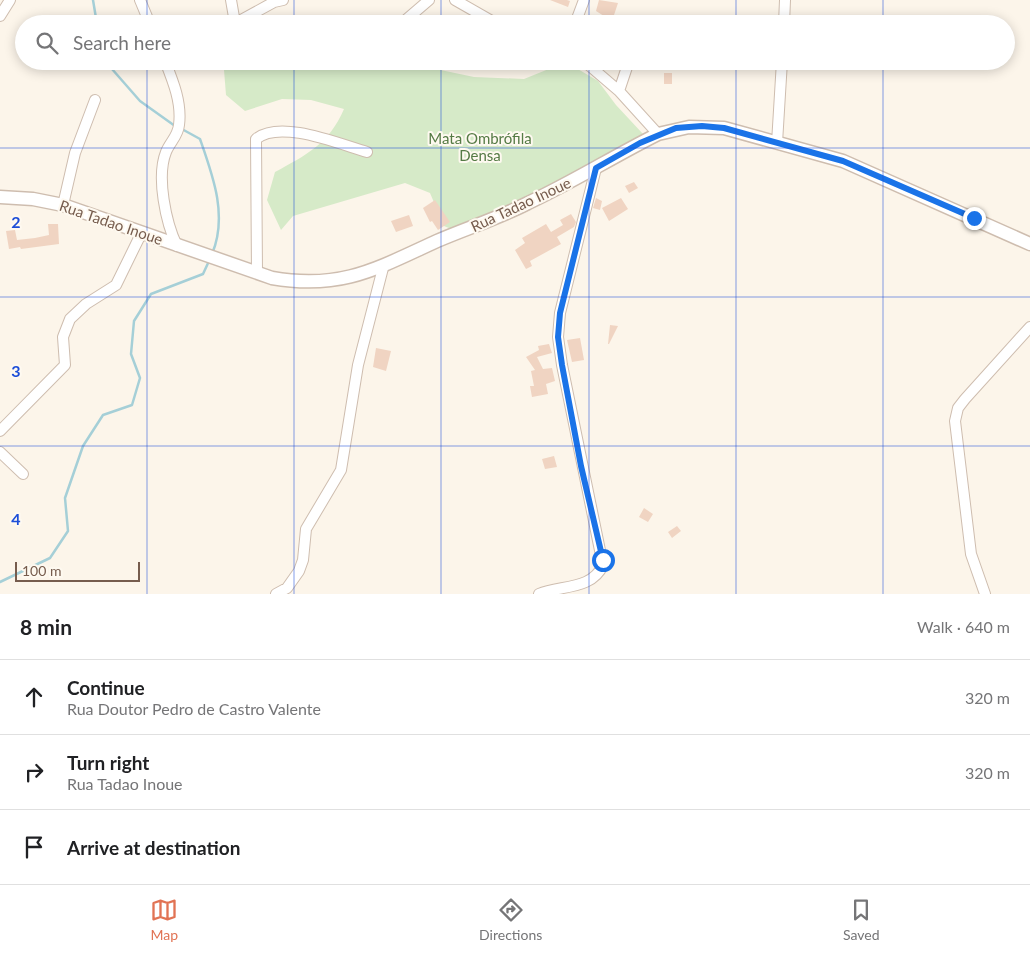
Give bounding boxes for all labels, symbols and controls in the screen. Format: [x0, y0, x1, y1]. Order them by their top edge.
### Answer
search box [15, 15, 1015, 70]
icon: search [33, 29, 61, 57]
text: Search here [73, 31, 171, 54]
park label: Mata Ombrófila Densa [428, 129, 532, 164]
street label: Rua Tadao Inoue [468, 173, 574, 235]
street label: Rua Tadao Inoue [57, 196, 166, 248]
route end [963, 207, 986, 230]
text: 2 [11, 212, 21, 231]
text: 3 [11, 361, 21, 380]
text: 4 [11, 509, 21, 528]
route start [592, 549, 615, 572]
scale bar [15, 559, 140, 582]
text: 100 m [22, 562, 61, 579]
text: 8 min [20, 614, 72, 639]
text: Walk · 640 m [917, 617, 1010, 636]
text: Continue [67, 676, 145, 699]
icon: ahead [20, 683, 48, 711]
text: 320 m [965, 688, 1010, 707]
text: Rua Doutor Pedro de Castro Valente [67, 699, 321, 718]
text: Turn right [67, 751, 149, 774]
icon: right [20, 758, 48, 786]
text: 320 m [965, 763, 1010, 782]
text: Rua Tadao Inoue [67, 774, 183, 793]
icon: arrive [20, 833, 48, 861]
text: Arrive at destination [67, 836, 240, 859]
tab: Map [150, 896, 178, 943]
tab: Directions [479, 896, 542, 943]
tab: Saved [843, 896, 880, 943]

